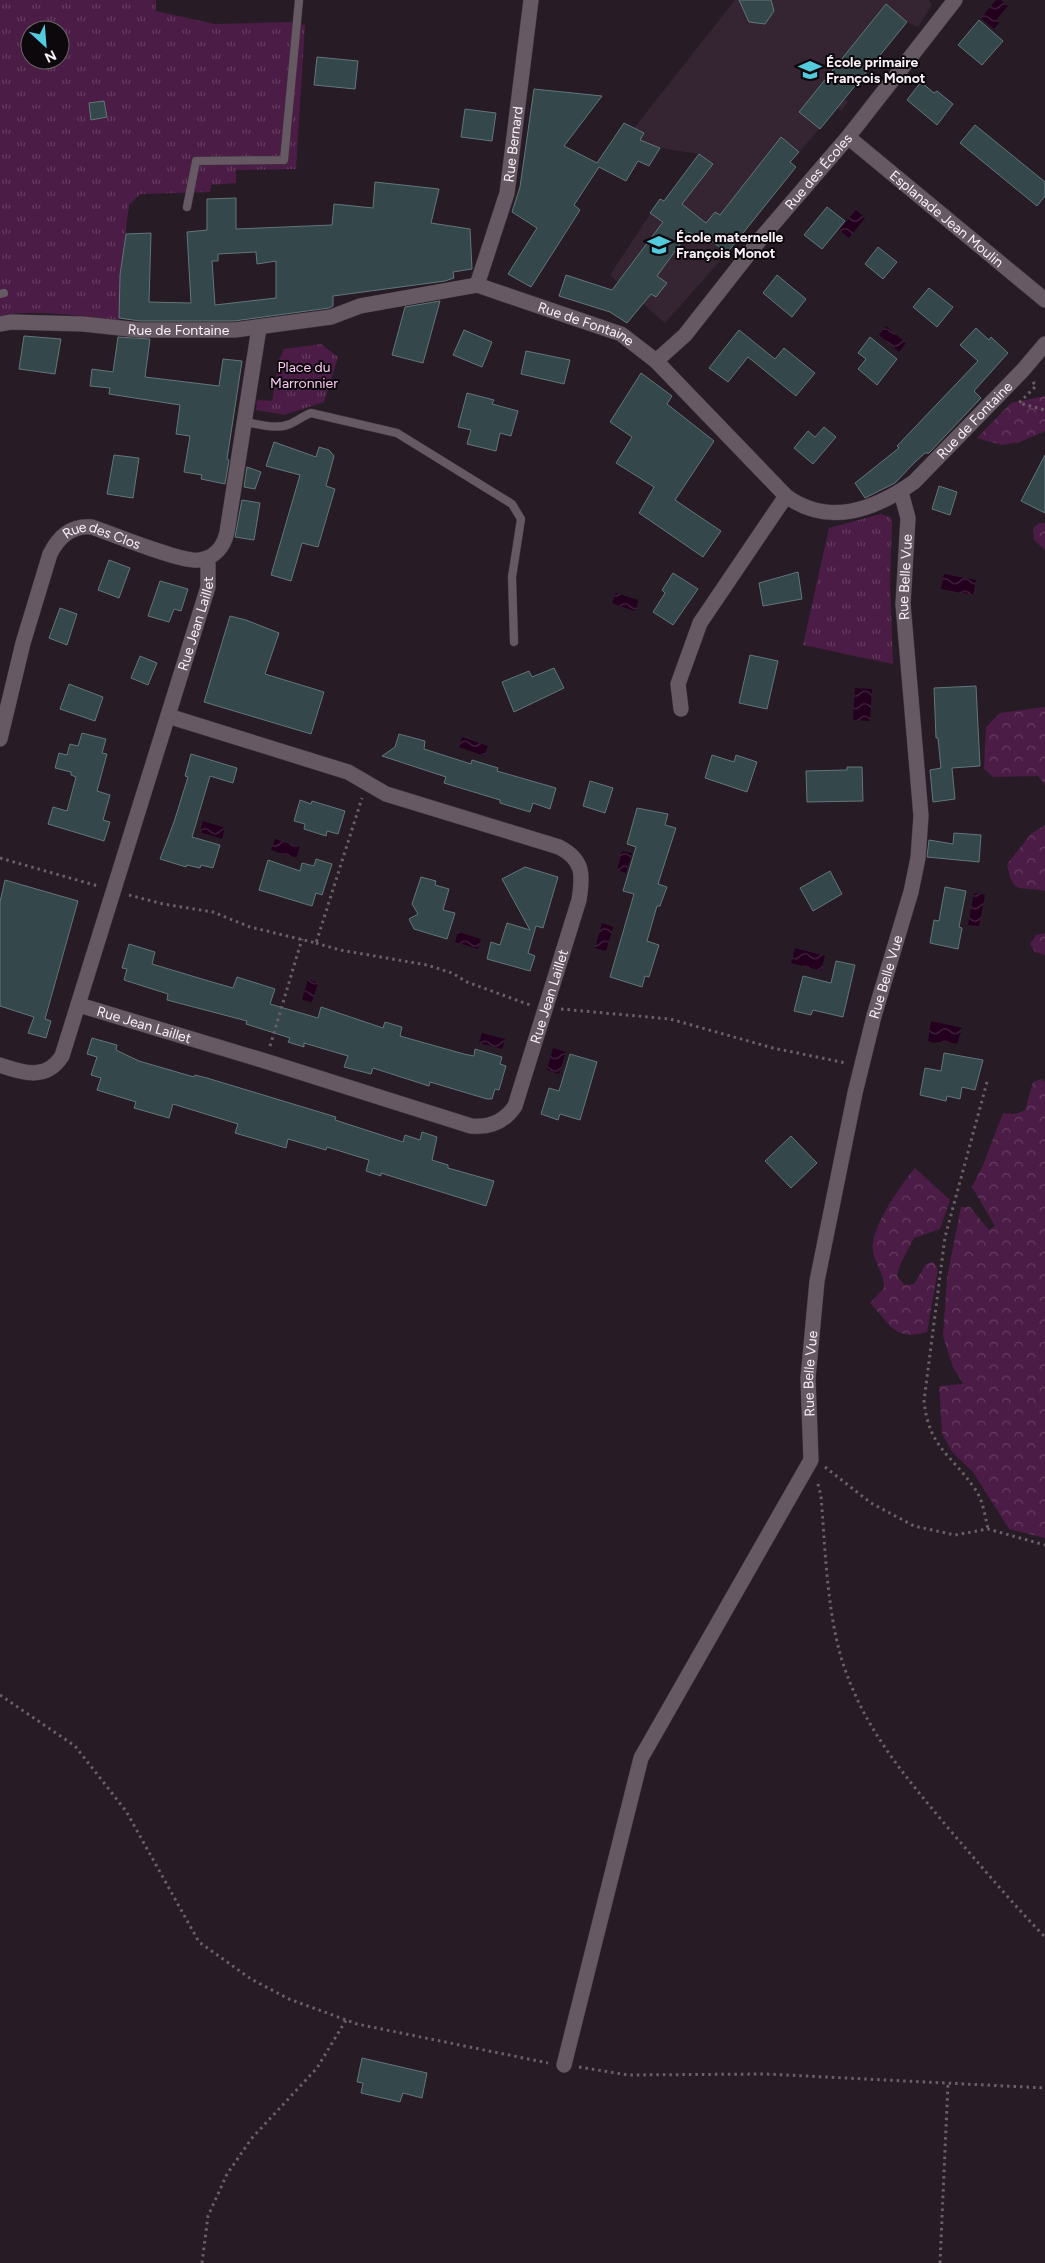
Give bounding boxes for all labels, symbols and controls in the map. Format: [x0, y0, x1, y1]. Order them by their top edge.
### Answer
north arrow [20, 20, 70, 70]
text: N [42, 46, 59, 66]
place label: École primaire François Monot [826, 54, 926, 87]
school or university icon: École primaire François Monot [797, 57, 823, 83]
street label: Rue Bernard [500, 105, 527, 183]
street label: Rue des Écoles [781, 130, 856, 213]
street label: Esplanade Jean Moulin [886, 167, 1007, 271]
place label: École maternelle François Monot [676, 229, 783, 262]
school or university icon: École maternelle François Monot [646, 232, 672, 258]
street label: Rue de Fontaine [536, 298, 638, 350]
street label: Rue de Fontaine [127, 321, 230, 339]
park label: Place du Marronnier [270, 359, 338, 392]
street label: Rue de Fontaine [933, 378, 1016, 463]
street label: Rue des Clos [59, 519, 143, 553]
street label: Rue Belle Vue [895, 533, 916, 621]
street label: Rue Jean Laillet [174, 577, 217, 673]
street label: Rue Belle Vue [866, 933, 907, 1021]
street label: Rue Jean Laillet [527, 947, 572, 1046]
street label: Rue Jean Laillet [95, 1003, 193, 1047]
street label: Rue Belle Vue [800, 1330, 821, 1417]

